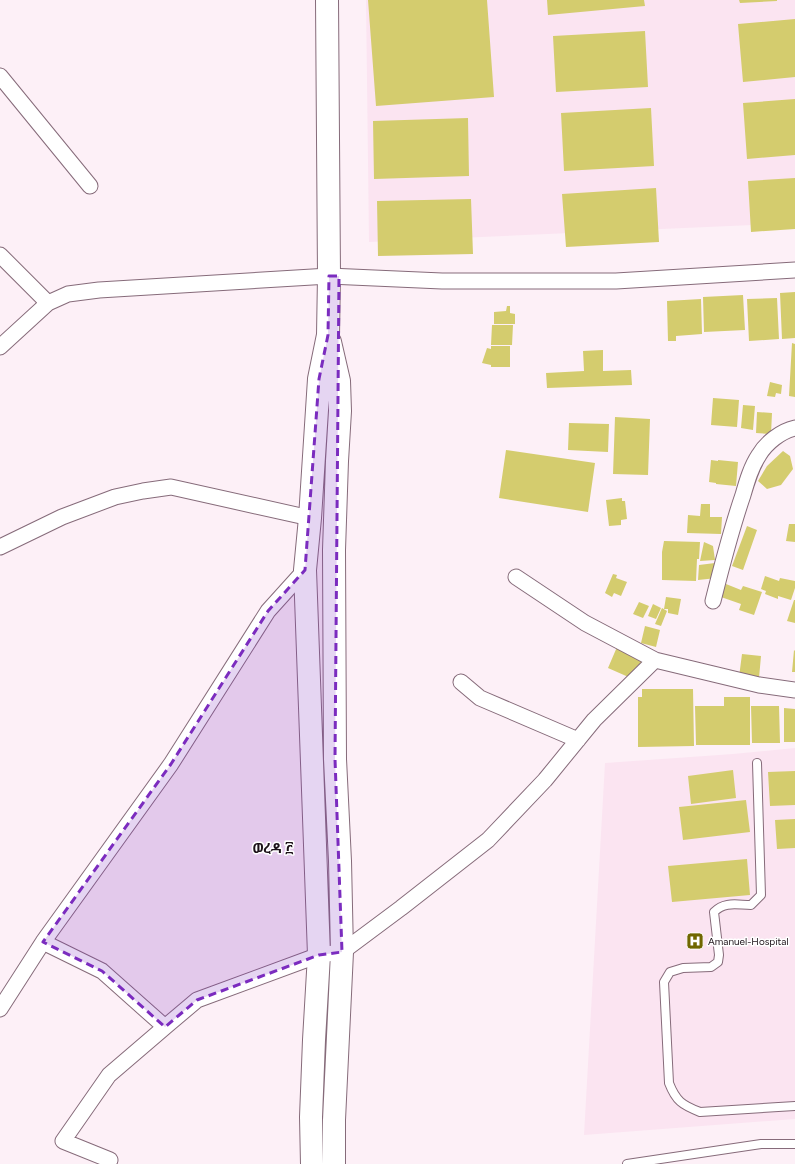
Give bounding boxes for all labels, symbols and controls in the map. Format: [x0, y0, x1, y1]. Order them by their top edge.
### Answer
district label: ወረዳ ፫ [253, 840, 293, 857]
hospital icon: Amanuel-Hospital [685, 931, 705, 951]
place label: Amanuel-Hospital [708, 935, 789, 948]

